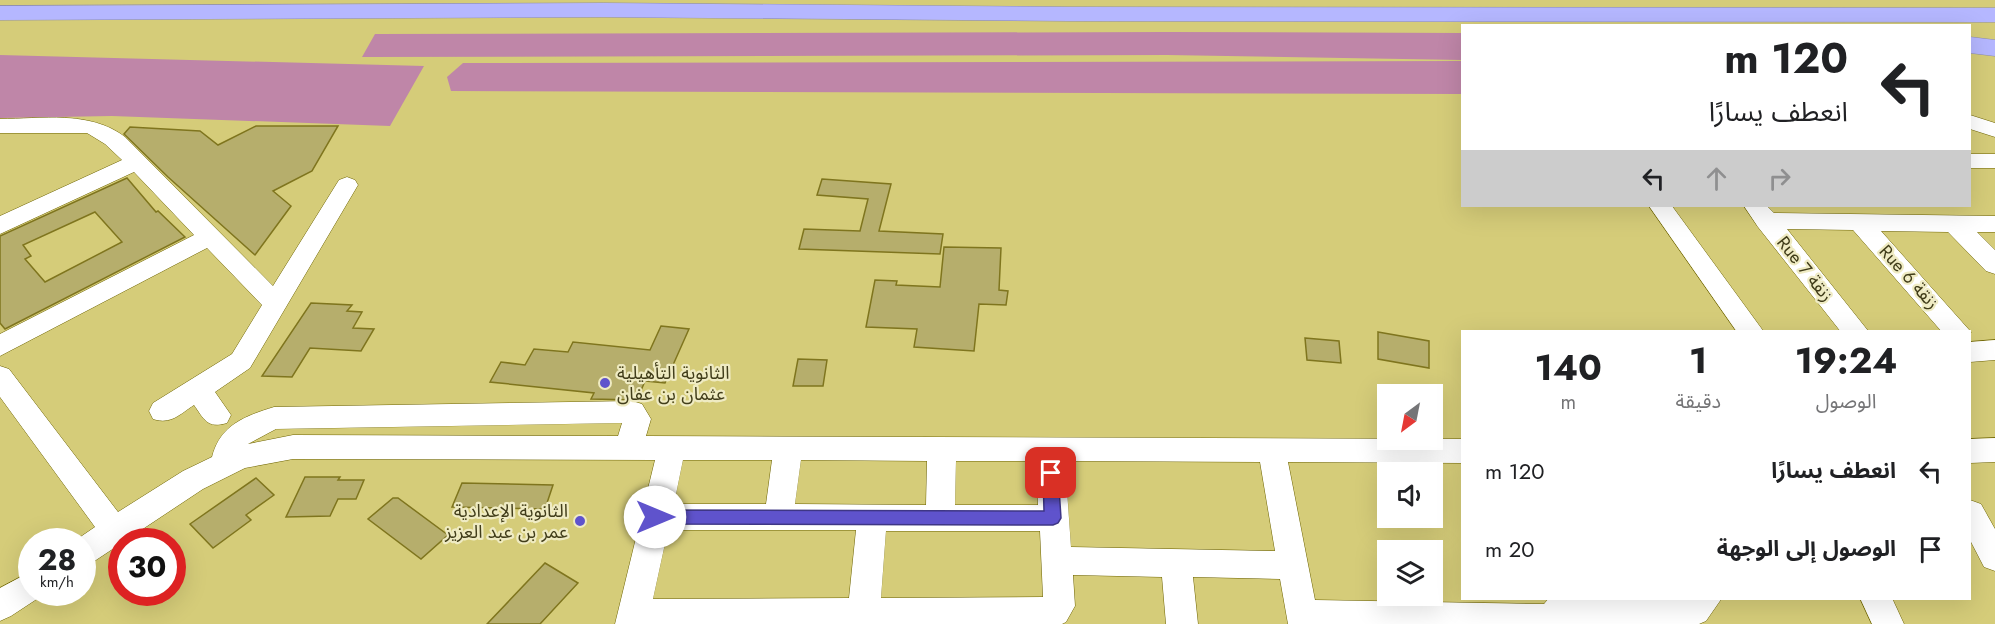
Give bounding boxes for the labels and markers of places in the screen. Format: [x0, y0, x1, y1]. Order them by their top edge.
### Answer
place label: الثانوية التأهيلية عثمان بن عفان [617, 360, 730, 407]
marker: الثانوية التأهيلية عثمان بن عفان [598, 376, 612, 390]
pin [1025, 447, 1076, 498]
place label: الثانوية الإعدادية عمر بن عبد العزيز [444, 498, 568, 545]
marker: الثانوية الإعدادية عمر بن عبد العزيز [573, 514, 587, 528]

